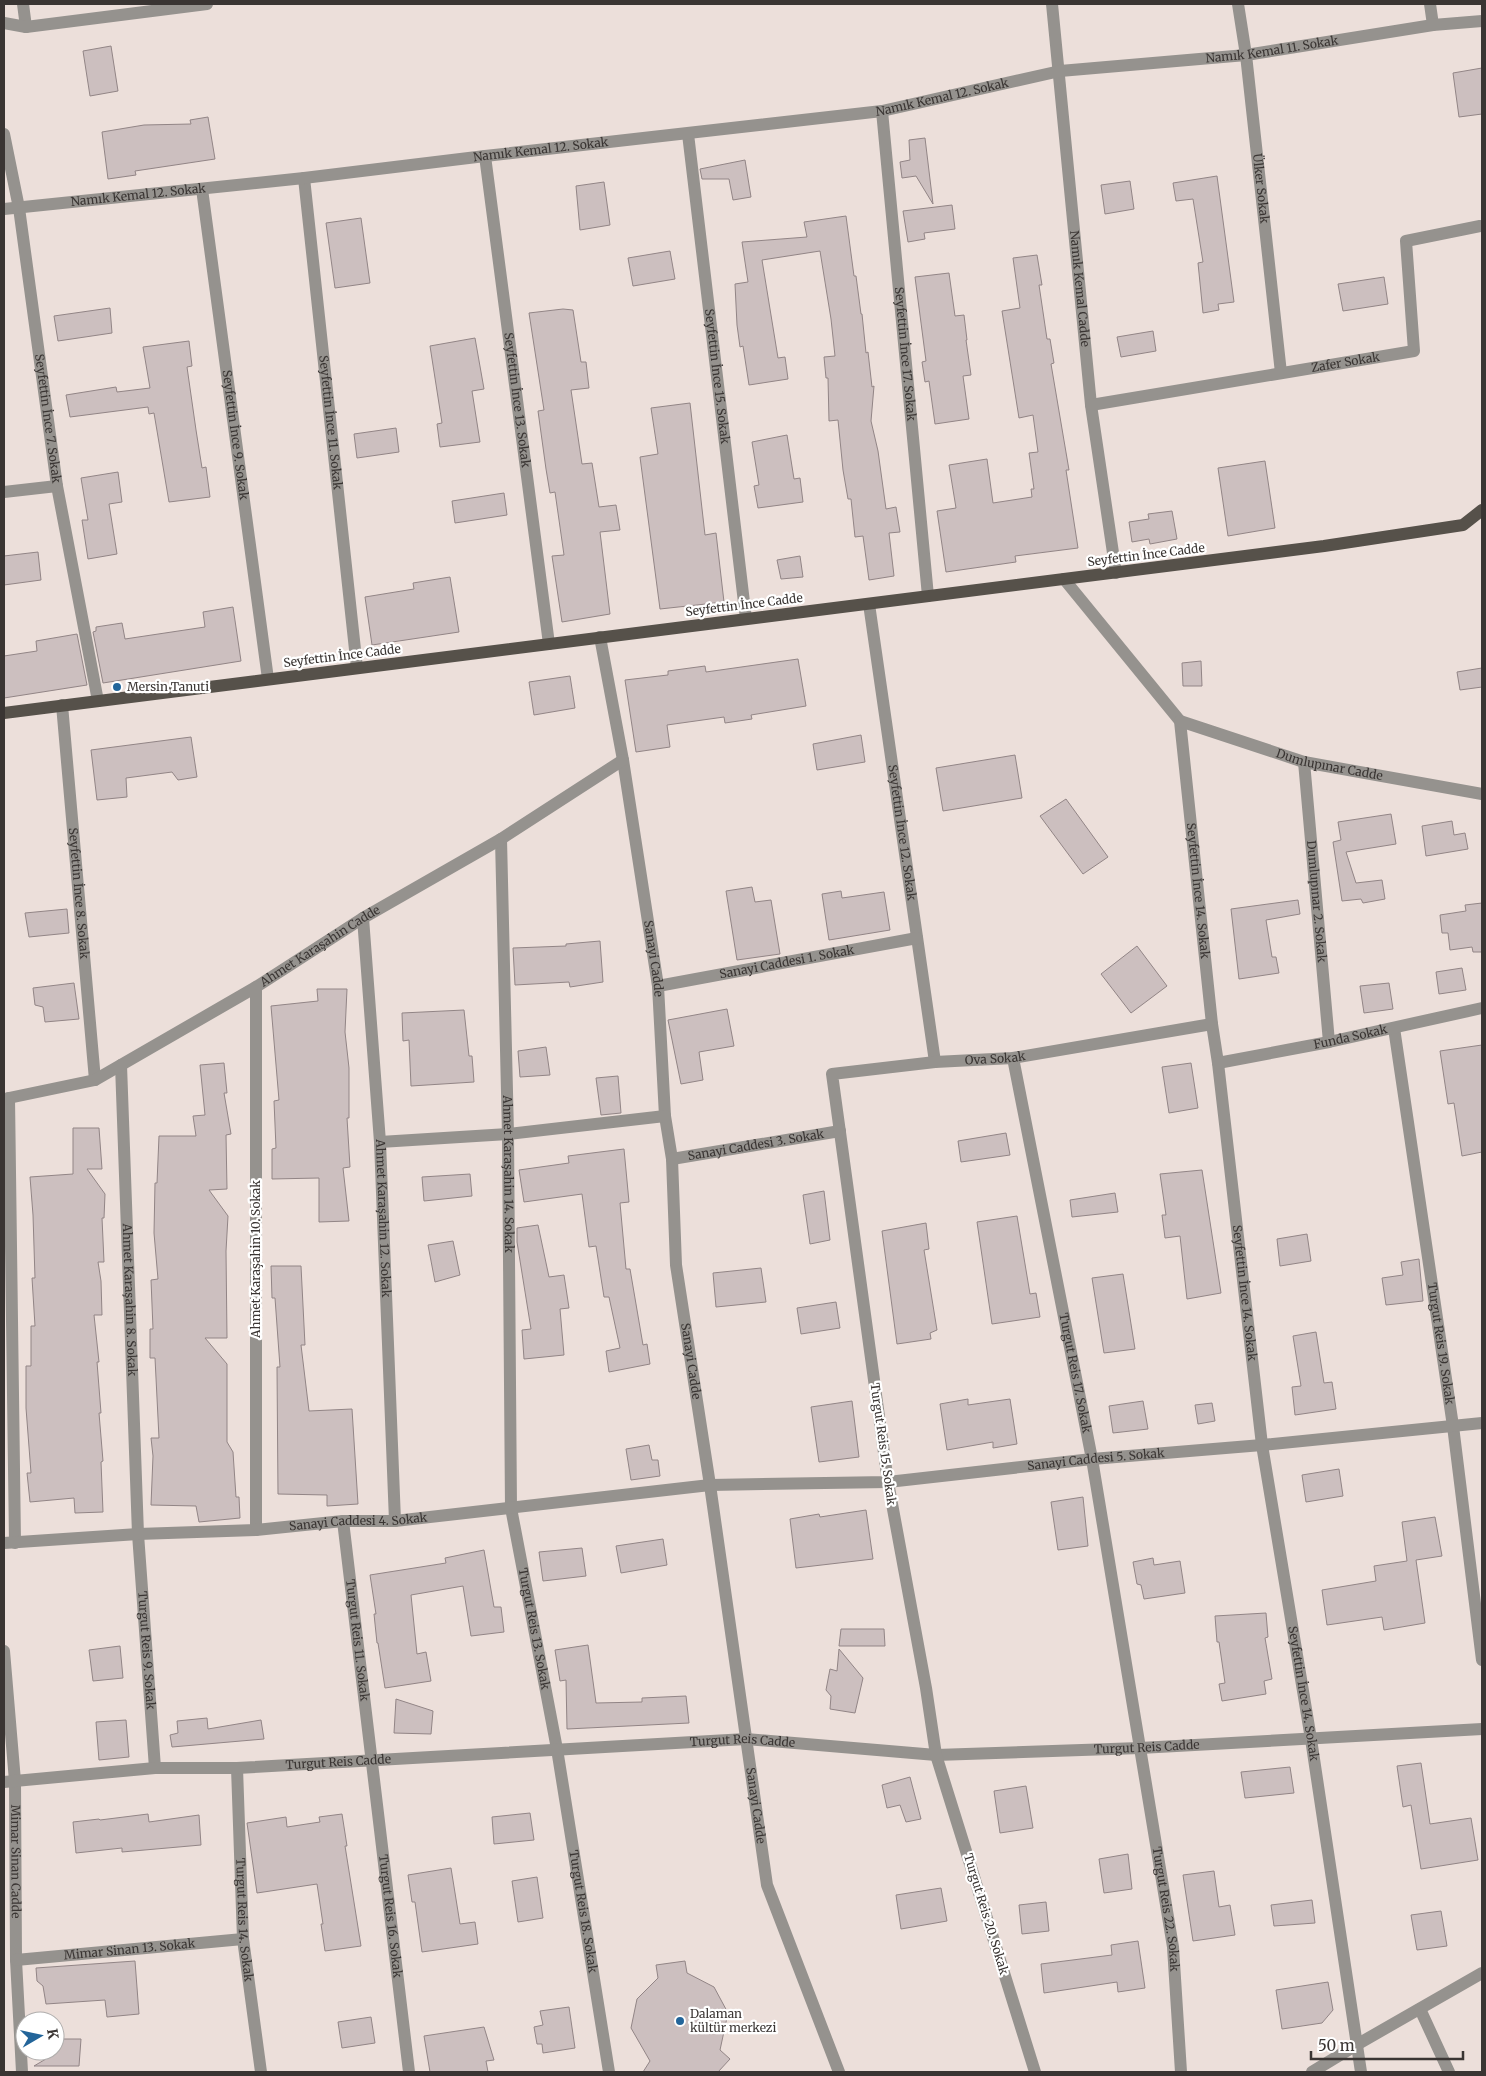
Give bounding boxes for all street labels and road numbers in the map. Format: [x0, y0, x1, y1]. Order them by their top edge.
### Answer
street label: Namık Kemal 11. Sokak [1205, 32, 1340, 65]
street label: Namık Kemal 12. Sokak [875, 75, 1010, 119]
street label: Namık Kemal 12. Sokak [472, 134, 609, 164]
street label: Ülker Sokak [1250, 153, 1273, 225]
street label: Namık Kemal 12. Sokak [70, 180, 207, 209]
street label: Namık Kemal Cadde [1067, 230, 1093, 347]
street label: Seyfettin İnce 17. Sokak [892, 286, 919, 422]
street label: Seyfettin İnce 15. Sokak [702, 308, 733, 445]
street label: Seyfettin İnce 13. Sokak [501, 331, 534, 469]
street label: Zafer Sokak [1310, 349, 1381, 375]
street label: Seyfettin İnce 7. Sokak [32, 353, 65, 484]
street label: Seyfettin İnce 11. Sokak [316, 355, 346, 491]
street label: Seyfettin İnce 9. Sokak [219, 369, 252, 501]
street label: Seyfettin İnce Cadde [1086, 540, 1205, 569]
street label: Seyfettin İnce Cadde [684, 590, 803, 619]
street label: Seyfettin İnce Cadde [282, 641, 401, 670]
street label: Dumlupınar Cadde [1274, 745, 1384, 783]
street label: Seyfettin İnce 12. Sokak [885, 764, 920, 902]
street label: Seyfettin İnce 14. Sokak [1184, 822, 1213, 960]
street label: Seyfettin İnce 8. Sokak [66, 827, 92, 960]
street label: Dumlupınar 2. Sokak [1304, 840, 1330, 963]
street label: Ahmet Karaşahin Cadde [256, 902, 383, 990]
street label: Sanayi Cadde [641, 919, 667, 997]
street label: Sanayi Caddesi 1. Sokak [718, 942, 856, 981]
street label: Funda Sokak [1312, 1021, 1389, 1052]
street label: Ova Sokak [964, 1048, 1027, 1067]
street label: Ahmet Karaşahin 14. Sokak [500, 1094, 517, 1253]
street label: Sanayi Caddesi 3. Sokak [687, 1126, 825, 1163]
street label: Ahmet Karaşahin 12. Sokak [373, 1138, 394, 1298]
street label: Ahmet Karaşahin 10. Sokak [248, 1180, 263, 1339]
street label: Ahmet Karaşahin 8. Sokak [120, 1222, 140, 1377]
street label: Seyfettin İnce 14. Sokak [1230, 1224, 1260, 1362]
street label: Turgut Reis 19. Sokak [1425, 1281, 1458, 1406]
street label: Turgut Reis 17. Sokak [1056, 1311, 1095, 1435]
street label: Sanayi Cadde [678, 1322, 705, 1400]
street label: Turgut Reis 15. Sokak [867, 1382, 900, 1506]
street label: Sanayi Caddesi 5. Sokak [1026, 1445, 1165, 1473]
street label: Sanayi Caddesi 4. Sokak [288, 1509, 428, 1534]
street label: Turgut Reis 13. Sokak [516, 1567, 554, 1691]
street label: Turgut Reis 11. Sokak [343, 1578, 373, 1702]
street label: Turgut Reis 9. Sokak [135, 1591, 159, 1710]
street label: Seyfettin İnce 14. Sokak [1285, 1625, 1322, 1762]
street label: Turgut Reis Cadde [689, 1731, 796, 1750]
street label: Turgut Reis Cadde [1094, 1737, 1200, 1757]
street label: Turgut Reis Cadde [285, 1751, 391, 1772]
street label: Sanayi Cadde [743, 1766, 769, 1845]
street label: Mimar Sinan Cadde [8, 1805, 24, 1918]
street label: Turgut Reis 22. Sokak [1149, 1846, 1183, 1973]
street label: Turgut Reis 18. Sokak [566, 1849, 601, 1974]
street label: Turgut Reis 20. Sokak [961, 1851, 1012, 1977]
street label: Turgut Reis 16. Sokak [376, 1854, 406, 1979]
street label: Turgut Reis 14. Sokak [233, 1858, 257, 1983]
street label: Mimar Sinan 13. Sokak [63, 1935, 196, 1963]

